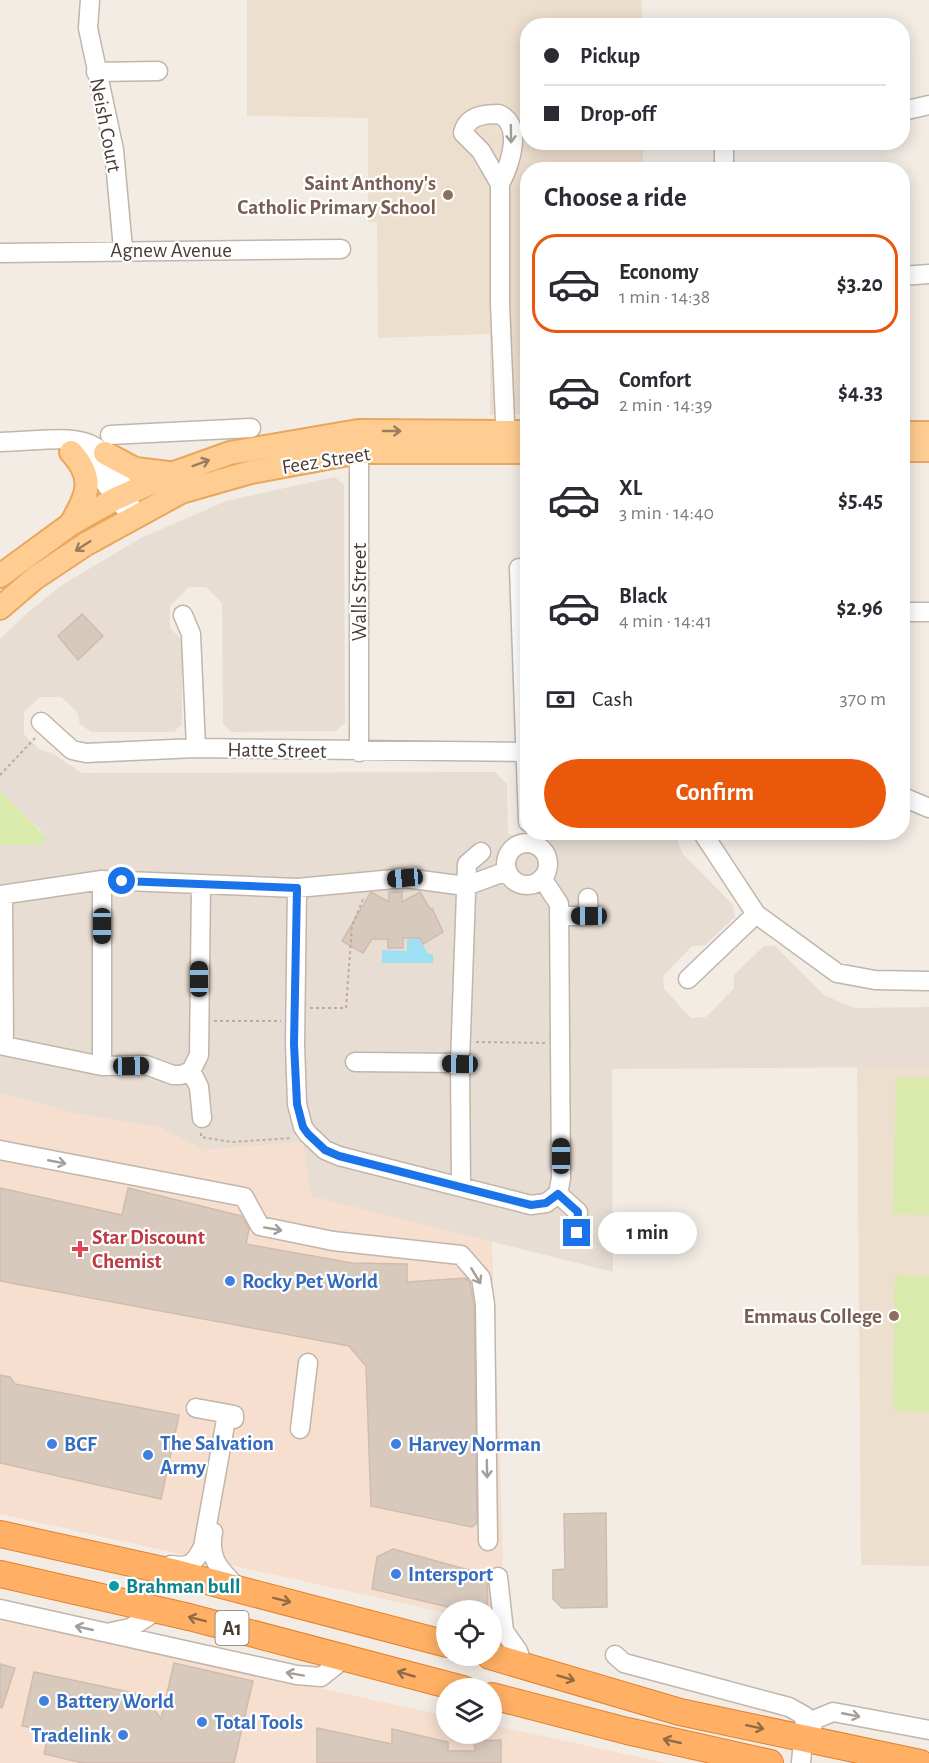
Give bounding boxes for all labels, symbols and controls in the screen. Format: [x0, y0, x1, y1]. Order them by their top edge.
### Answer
text: Pickup [580, 45, 640, 67]
street label: Neish Court [86, 76, 125, 174]
text: Drop-off [580, 103, 656, 125]
one-way arrow [505, 123, 517, 143]
place label: Saint Anthony's Catholic Primary School [237, 173, 436, 218]
text: Choose a ride [544, 184, 687, 211]
marker: Saint Anthony's Catholic Primary School [441, 188, 455, 202]
street label: Agnew Avenue [110, 240, 232, 261]
icon: car [547, 257, 601, 311]
text: Economy [619, 261, 699, 283]
text: $3.20 [837, 273, 883, 295]
text: 1 min · 14:38 [619, 287, 710, 307]
icon: car [547, 365, 601, 419]
text: Comfort [619, 369, 691, 391]
text: $4.33 [838, 381, 883, 403]
text: 2 min · 14:39 [619, 395, 712, 415]
one-way arrow [382, 425, 402, 437]
street label: Feez Street [280, 443, 372, 478]
one-way arrow [191, 457, 210, 468]
icon: car [547, 473, 601, 527]
text: XL [619, 477, 642, 499]
text: $5.45 [838, 489, 883, 511]
text: 3 min · 14:40 [619, 503, 714, 523]
one-way arrow [75, 540, 92, 552]
street label: Walls Street [349, 543, 370, 641]
icon: car [547, 581, 601, 635]
text: Black [619, 585, 667, 607]
text: $2.96 [836, 597, 883, 619]
text: 4 min · 14:41 [619, 611, 712, 631]
icon: cash [544, 683, 577, 716]
text: Cash [592, 688, 633, 710]
text: 370 m [840, 689, 886, 709]
street label: Hatte Street [227, 739, 327, 762]
button: Confirm [544, 759, 886, 828]
route start [108, 867, 135, 894]
car [386, 867, 424, 889]
car [571, 907, 607, 925]
car [93, 908, 111, 944]
car [190, 961, 208, 997]
car [442, 1055, 478, 1073]
car [113, 1057, 149, 1075]
car [552, 1138, 570, 1174]
one-way arrow [47, 1156, 67, 1167]
callout: 1 min [598, 1212, 697, 1254]
route end [563, 1219, 590, 1246]
one-way arrow [263, 1223, 283, 1234]
text: 1 min [626, 1223, 669, 1243]
place label: Star Discount Chemist [92, 1227, 205, 1272]
marker: Star Discount Chemist [73, 1242, 87, 1256]
one-way arrow [470, 1267, 483, 1284]
place label: Rocky Pet World [242, 1271, 378, 1292]
marker: Rocky Pet World [223, 1274, 237, 1288]
place label: Emmaus College [743, 1306, 882, 1327]
marker: Emmaus College [887, 1309, 901, 1323]
place label: The Salvation Army [160, 1433, 274, 1478]
place label: BCF [64, 1434, 97, 1455]
place label: Harvey Norman [408, 1434, 541, 1455]
marker: BCF [45, 1437, 59, 1451]
marker: Harvey Norman [389, 1437, 403, 1451]
marker: The Salvation Army [141, 1448, 155, 1462]
one-way arrow [481, 1458, 493, 1478]
place label: Intersport [408, 1564, 493, 1585]
marker: Intersport [389, 1567, 403, 1581]
place label: Brahman bull [126, 1576, 241, 1597]
marker: Brahman bull [107, 1579, 121, 1593]
one-way arrow [272, 1595, 291, 1607]
map controls [436, 1600, 502, 1744]
button: locate [436, 1600, 502, 1666]
road number: A1 [216, 1611, 248, 1645]
one-way arrow [188, 1612, 207, 1624]
one-way arrow [74, 1621, 93, 1633]
one-way arrow [285, 1668, 305, 1679]
one-way arrow [397, 1668, 416, 1679]
one-way arrow [556, 1673, 575, 1684]
button: layers [436, 1678, 502, 1744]
place label: Battery World [56, 1691, 174, 1712]
marker: Battery World [37, 1694, 51, 1708]
one-way arrow [841, 1710, 860, 1721]
place label: Total Tools [214, 1712, 303, 1733]
marker: Total Tools [195, 1715, 209, 1729]
one-way arrow [745, 1722, 764, 1734]
place label: Tradelink [31, 1725, 112, 1746]
marker: Tradelink [116, 1728, 130, 1742]
one-way arrow [663, 1735, 682, 1746]

